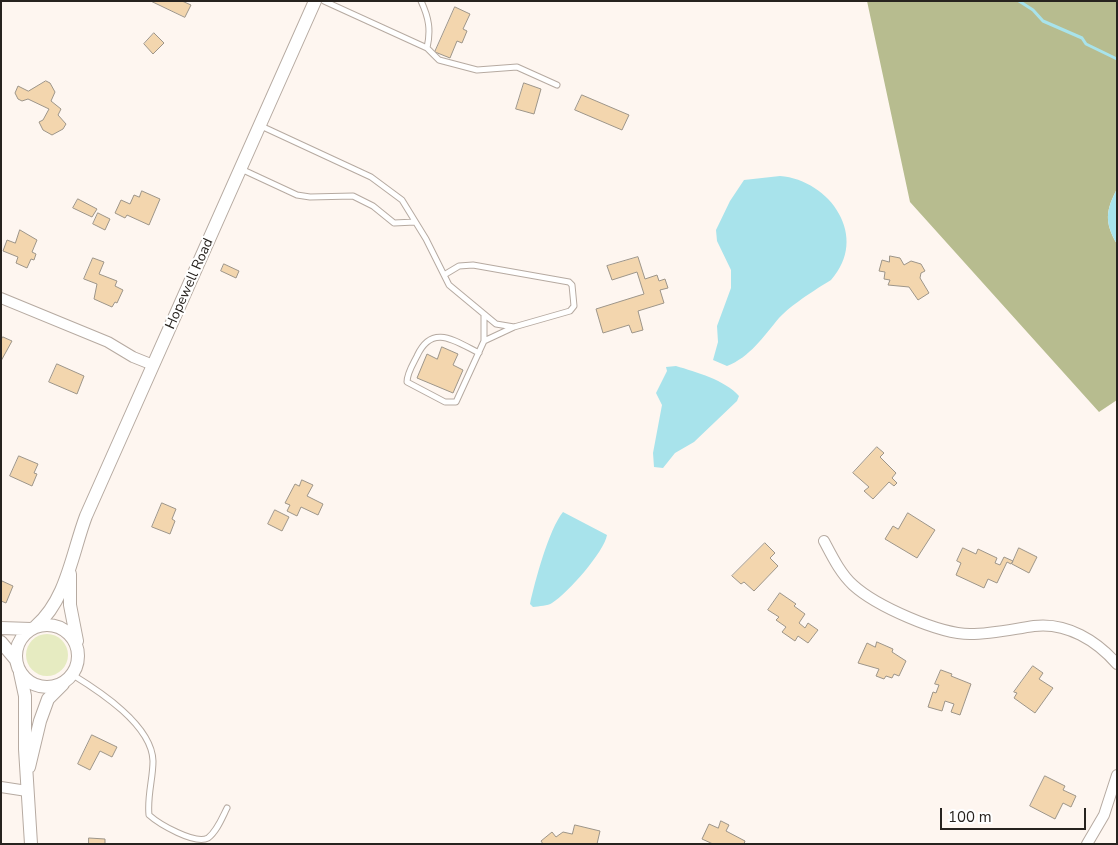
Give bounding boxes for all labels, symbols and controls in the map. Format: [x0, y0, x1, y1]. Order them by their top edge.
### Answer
street label: Hopewell Road [162, 236, 218, 332]
scale bar [943, 798, 1089, 830]
text: 100 m [948, 807, 992, 827]

